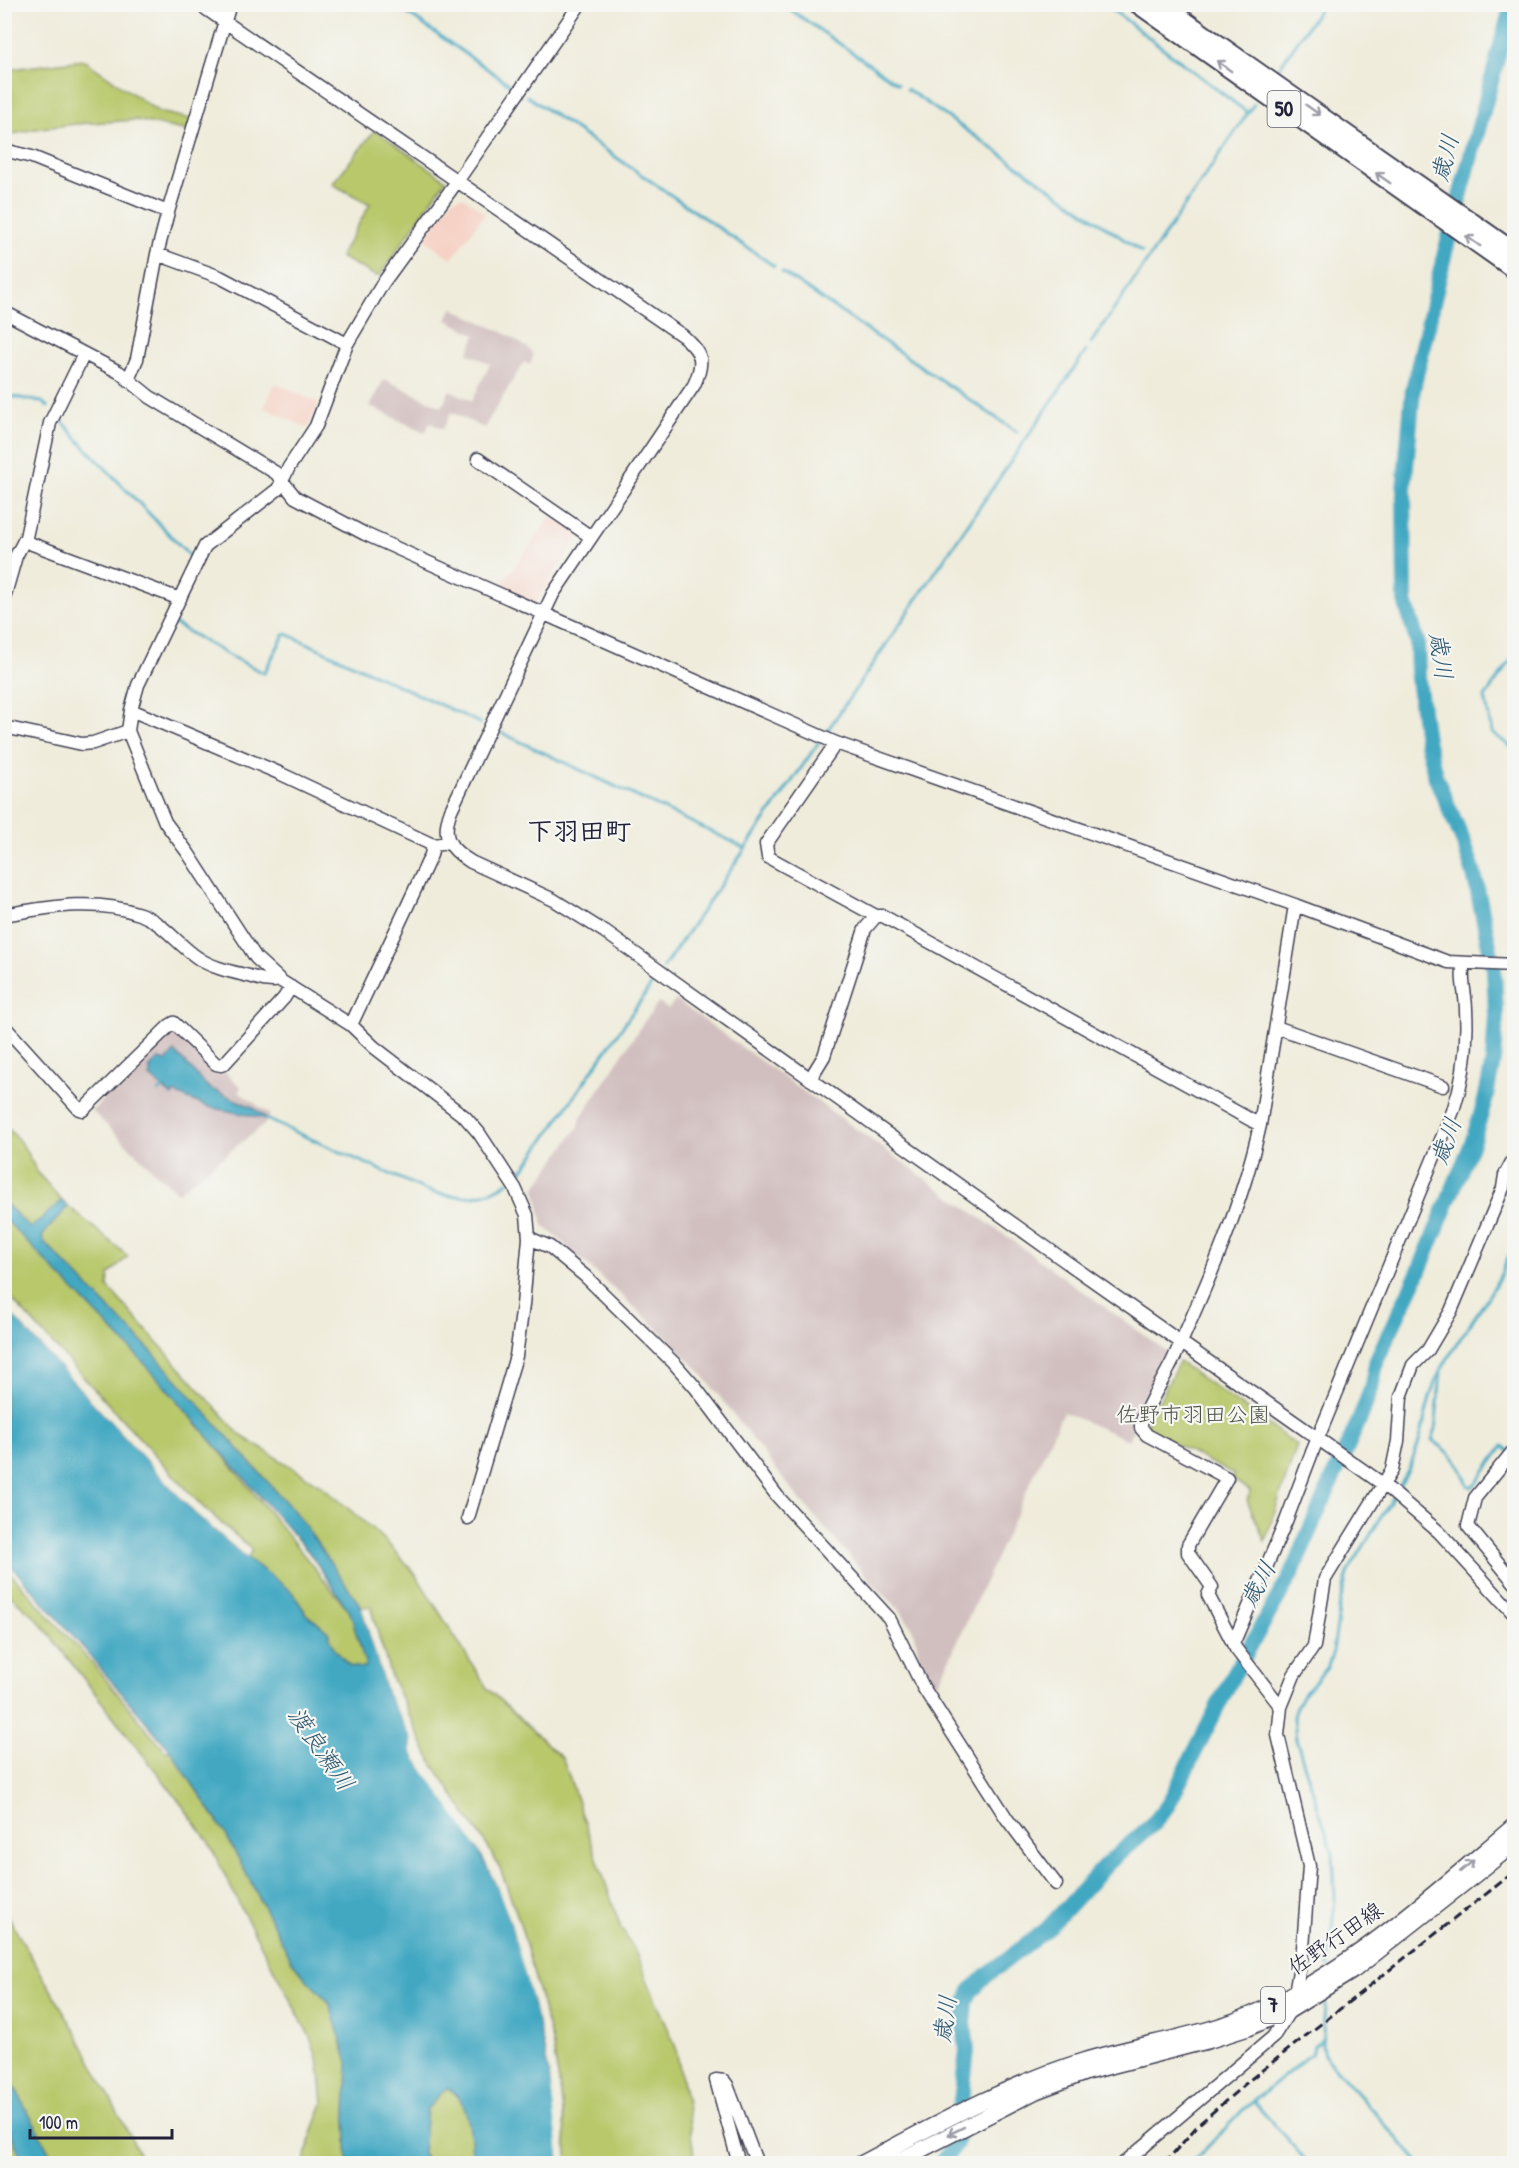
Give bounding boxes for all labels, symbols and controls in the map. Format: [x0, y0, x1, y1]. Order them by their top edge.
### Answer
one-way arrow [1216, 60, 1232, 72]
road number: 50 [1268, 91, 1300, 127]
one-way arrow [1304, 104, 1320, 116]
water label: 歳川 [1422, 130, 1466, 185]
one-way arrow [1376, 172, 1392, 184]
one-way arrow [1465, 235, 1482, 247]
water label: 歳川 [1423, 630, 1461, 682]
district label: 下羽田町 [527, 813, 631, 848]
water label: 歳川 [1422, 1113, 1468, 1169]
park label: 佐野市羽田公園 [1116, 1399, 1270, 1429]
water label: 歳川 [1231, 1555, 1283, 1612]
water label: 渡良瀬川 [281, 1700, 362, 1797]
one-way arrow [1459, 1859, 1474, 1873]
street label: 佐野行田線 [1281, 1894, 1389, 1982]
road number: 7 [1261, 1987, 1285, 2023]
water label: 歳川 [925, 1993, 963, 2045]
scale bar [30, 2102, 172, 2140]
text: 100 m [39, 2110, 78, 2135]
one-way arrow [948, 2126, 966, 2137]

